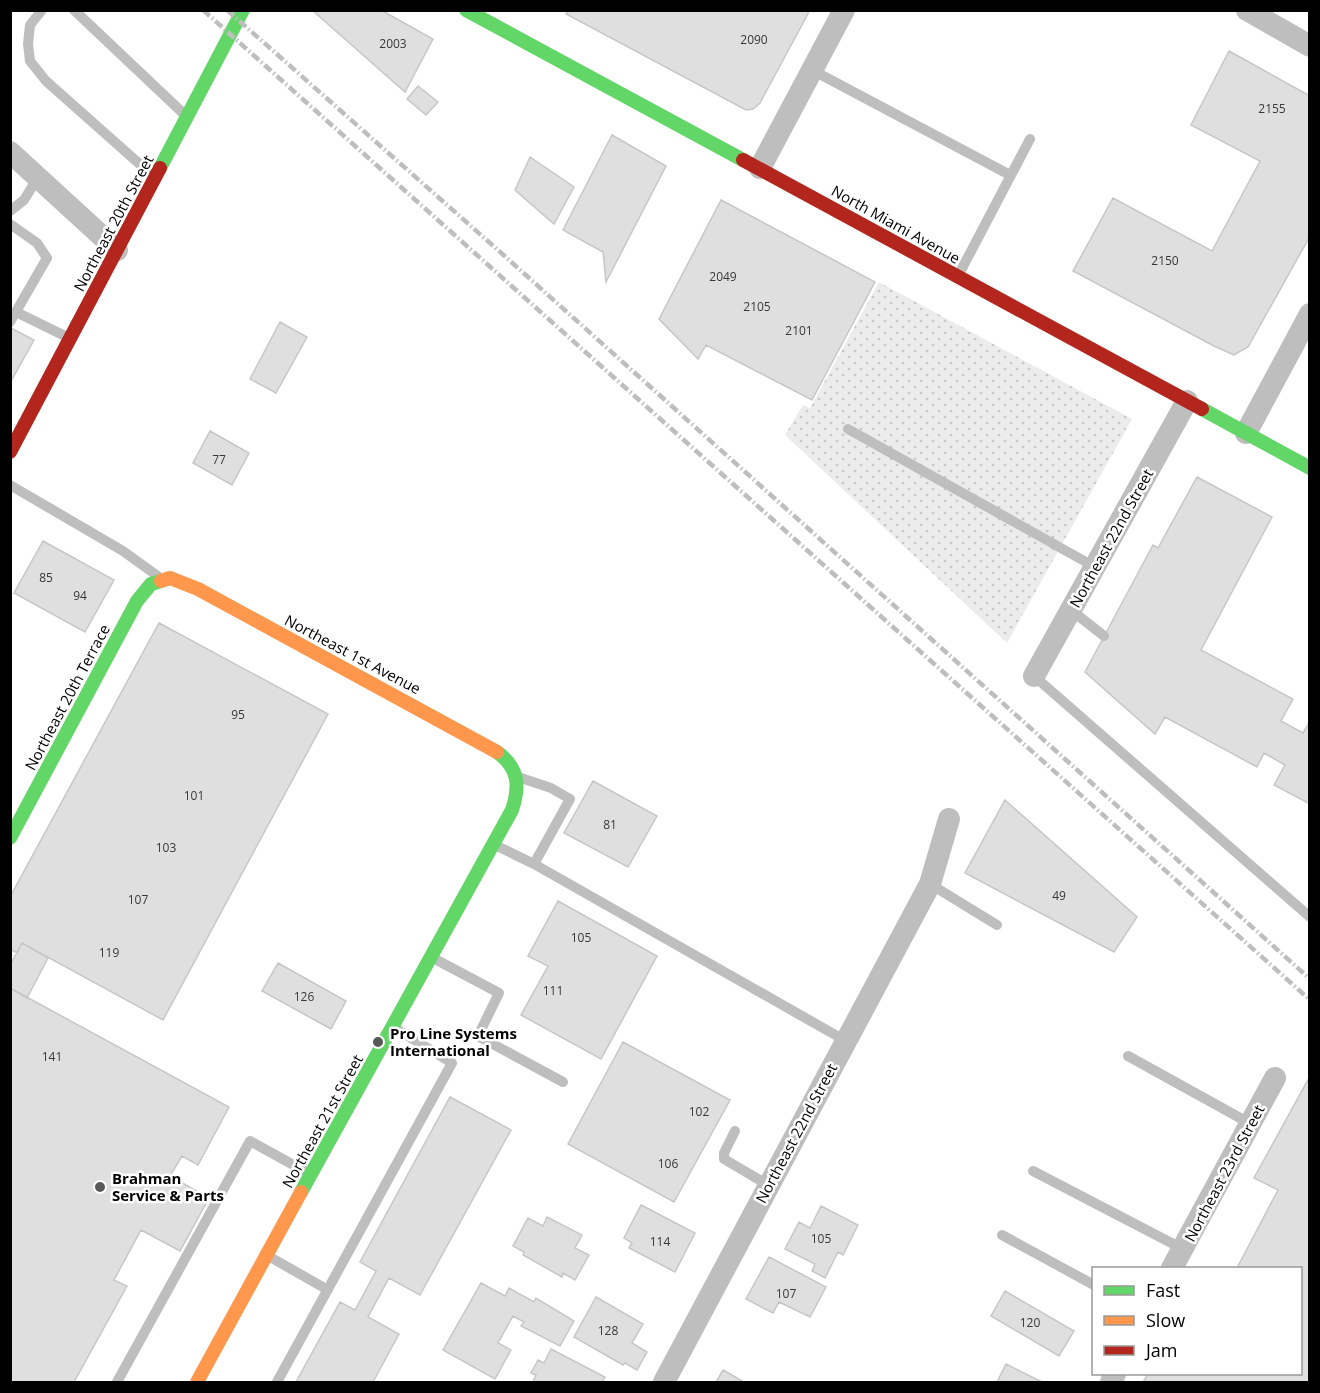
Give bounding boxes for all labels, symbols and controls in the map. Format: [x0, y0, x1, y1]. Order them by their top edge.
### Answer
house number: 2090 [740, 31, 768, 48]
house number: 2003 [379, 35, 407, 52]
house number: 2155 [1258, 100, 1286, 117]
street label: Northeast 20th Street [69, 151, 157, 295]
street label: North Miami Avenue [828, 180, 964, 268]
house number: 2150 [1151, 252, 1179, 269]
house number: 2049 [709, 268, 737, 285]
house number: 2105 [743, 298, 771, 315]
house number: 2101 [785, 322, 813, 339]
house number: 77 [212, 451, 226, 468]
street label: Northeast 22nd Street [1065, 465, 1157, 611]
house number: 85 [39, 569, 53, 586]
house number: 94 [73, 587, 87, 604]
street label: Northeast 1st Avenue [281, 610, 425, 698]
street label: Northeast 20th Terrace [20, 621, 114, 773]
house number: 95 [231, 706, 245, 723]
house number: 101 [184, 787, 204, 804]
house number: 81 [603, 816, 617, 833]
house number: 103 [156, 839, 176, 856]
house number: 49 [1052, 887, 1066, 904]
house number: 107 [128, 891, 148, 908]
house number: 105 [571, 929, 591, 946]
house number: 119 [99, 944, 119, 961]
house number: 111 [543, 982, 563, 999]
house number: 126 [294, 988, 314, 1005]
place label: Pro Line Systems International [390, 1023, 517, 1060]
marker: Pro Line Systems International [371, 1035, 385, 1049]
house number: 141 [42, 1048, 62, 1065]
street label: Northeast 21st Street [277, 1051, 367, 1191]
street label: Northeast 22nd Street [751, 1060, 841, 1206]
street label: Northeast 23rd Street [1179, 1101, 1269, 1245]
house number: 102 [689, 1103, 709, 1120]
house number: 106 [658, 1155, 678, 1172]
place label: Brahman Service & Parts [112, 1168, 224, 1205]
marker: Brahman Service & Parts [93, 1180, 107, 1194]
house number: 105 [811, 1230, 831, 1247]
house number: 114 [650, 1233, 670, 1250]
legend [1092, 1267, 1302, 1375]
text: Fast [1146, 1278, 1180, 1302]
house number: 107 [776, 1285, 796, 1302]
text: Slow [1146, 1308, 1185, 1332]
house number: 120 [1020, 1314, 1040, 1331]
house number: 128 [598, 1322, 618, 1339]
text: Jam [1144, 1338, 1178, 1362]

